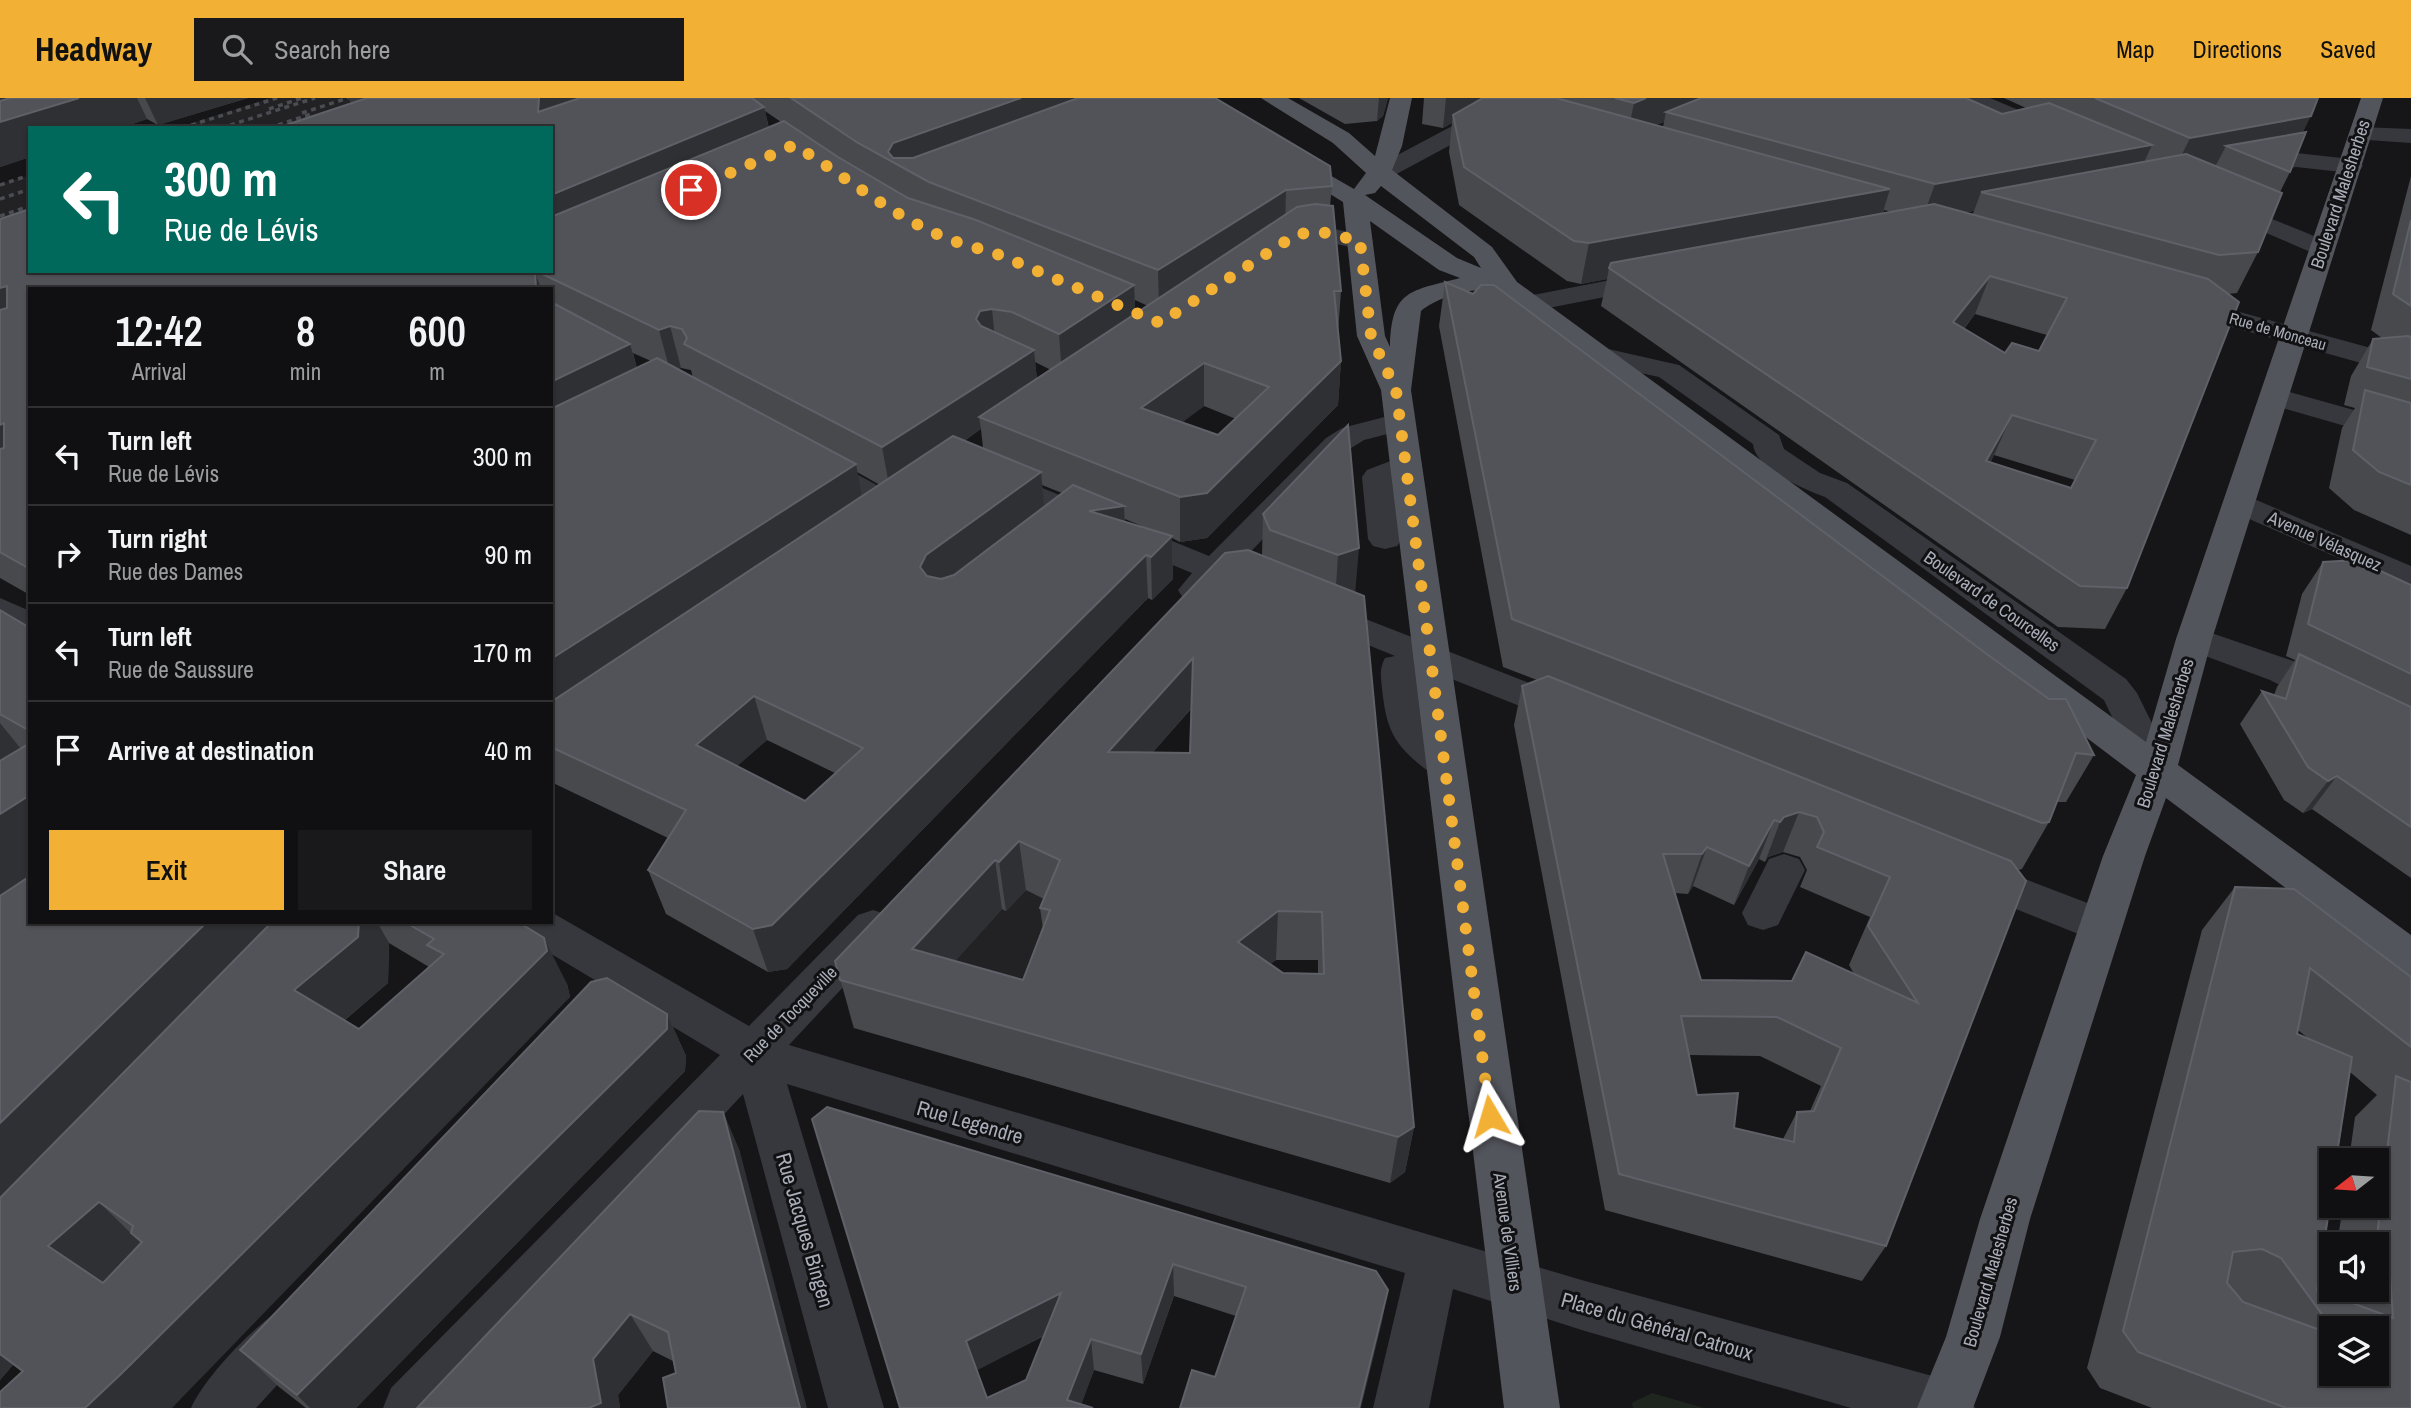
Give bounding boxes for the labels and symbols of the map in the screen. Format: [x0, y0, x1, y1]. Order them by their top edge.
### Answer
street label: Boulevard Malesherbes [2304, 116, 2376, 272]
pin [661, 160, 721, 220]
street label: Rue de Monceau [2227, 307, 2329, 355]
street label: Avenue Vélasquez [2263, 504, 2386, 577]
street label: Boulevard de Courcelles [1919, 545, 2065, 657]
street label: Boulevard Malesherbes [2130, 655, 2200, 811]
street label: Rue de Tocqueville [737, 960, 843, 1068]
position arrow [1453, 1079, 1527, 1153]
street label: Rue Legendre [914, 1093, 1026, 1151]
north arrow [2319, 1148, 2389, 1218]
street label: Rue Jacques Bingen [769, 1149, 841, 1311]
street label: Avenue de Villiers [1487, 1170, 1529, 1293]
street label: Boulevard Malesherbes [1957, 1194, 2023, 1350]
street label: Place du Général Catroux [1558, 1285, 1757, 1367]

